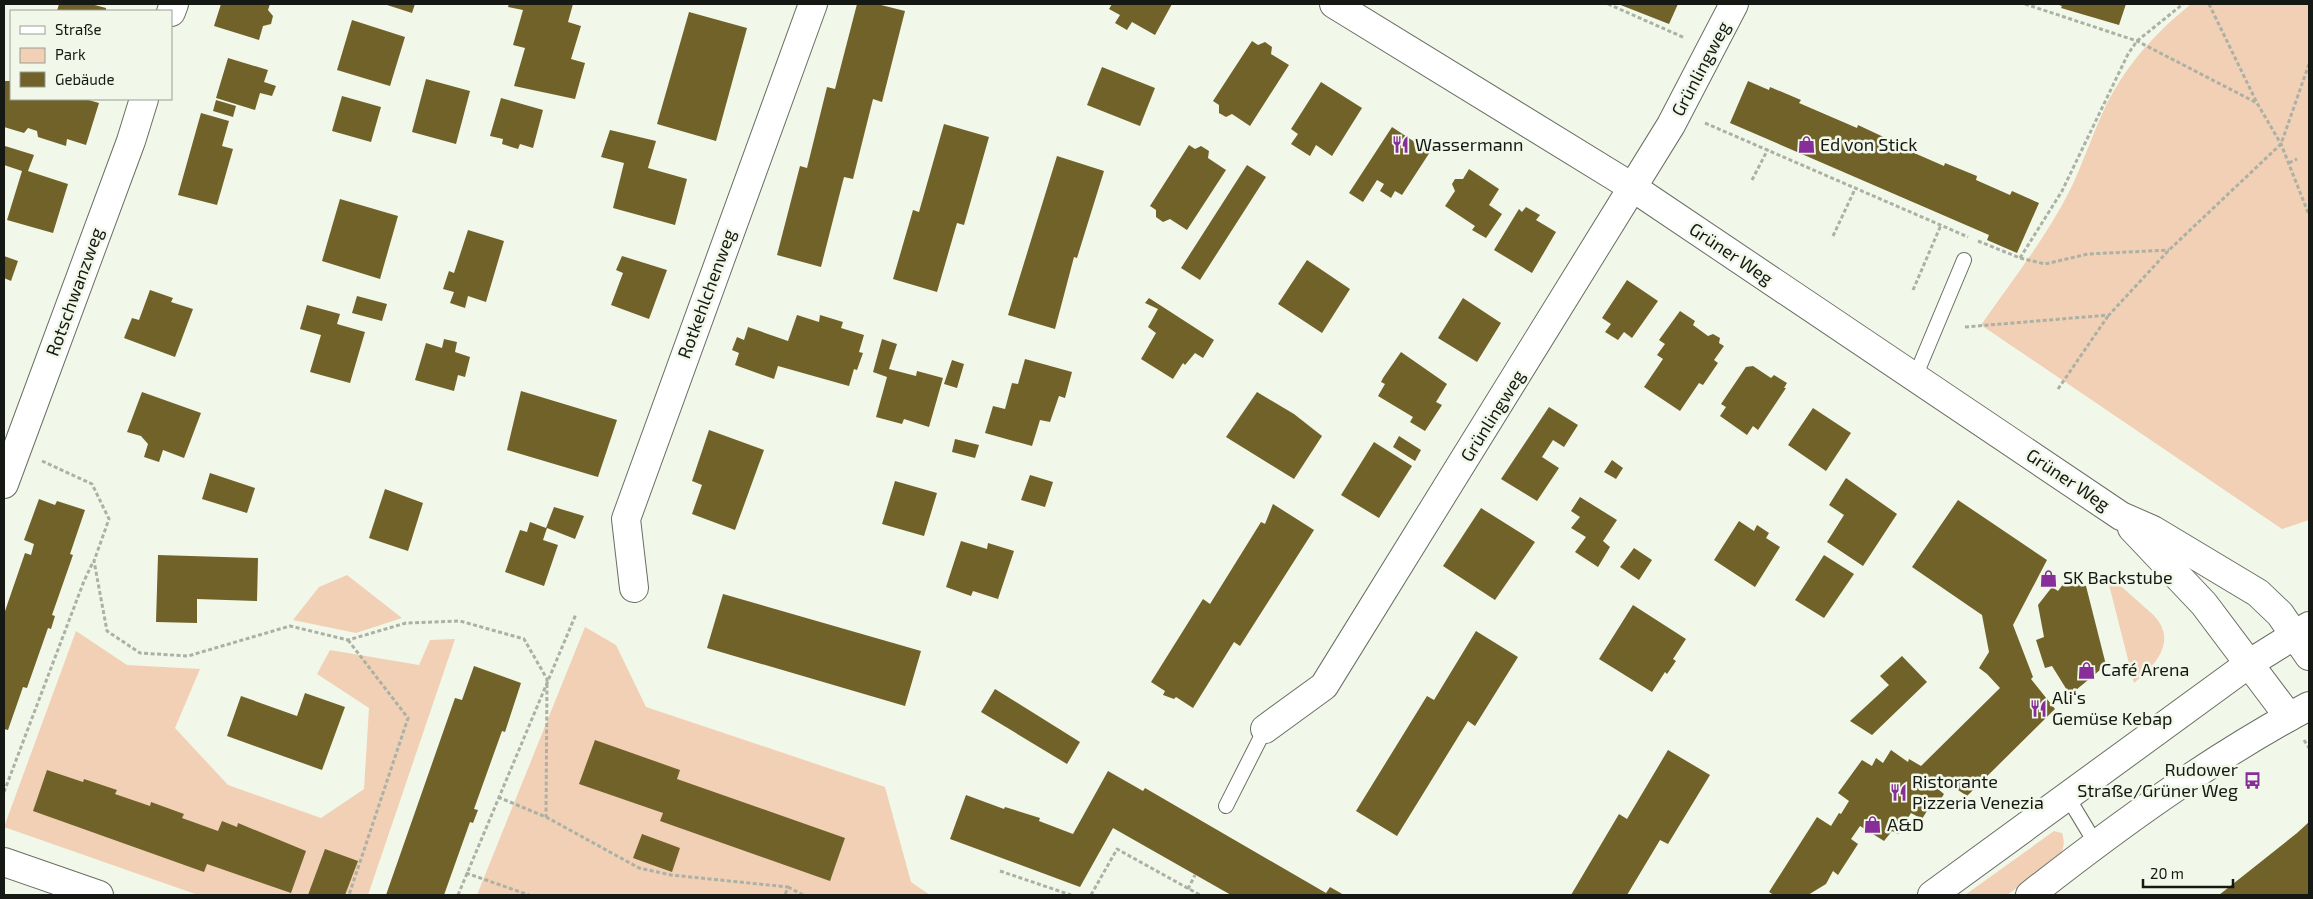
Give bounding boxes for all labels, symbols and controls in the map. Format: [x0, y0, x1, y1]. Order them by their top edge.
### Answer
legend [10, 10, 172, 100]
street label: Grünlingweg [1666, 17, 1734, 120]
text: Straße [55, 20, 101, 38]
text: Park [55, 45, 86, 63]
text: Gebäude [55, 70, 114, 88]
place label: Wassermann [1415, 133, 1523, 155]
place label: Ed von Stick [1820, 133, 1917, 155]
restaurant icon: Wassermann [1391, 135, 1411, 155]
shop icon: Ed von Stick [1796, 135, 1816, 155]
street label: Grüner Weg [1686, 217, 1777, 289]
street label: Rotschwanzweg [41, 224, 108, 359]
street label: Rotkehlchenweg [672, 226, 740, 361]
street label: Grünlingweg [1455, 366, 1529, 465]
street label: Grüner Weg [2023, 443, 2114, 515]
place label: SK Backstube [2063, 566, 2173, 588]
shop icon: SK Backstube [2039, 568, 2059, 588]
place label: Café Arena [2101, 658, 2189, 680]
shop icon: Café Arena [2077, 660, 2097, 680]
place label: Ali‘s Gemüse Kebap [2052, 686, 2172, 729]
restaurant icon: Ali‘s Gemüse Kebap [2028, 698, 2048, 718]
place label: Rudower Straße/Grüner Weg [2077, 758, 2238, 801]
place label: Ristorante Pizzeria Venezia [1912, 770, 2044, 813]
bus stop icon: Rudower Straße/Grüner Weg [2242, 770, 2262, 790]
restaurant icon: Ristorante Pizzeria Venezia [1888, 782, 1908, 802]
place label: A&D [1887, 813, 1924, 835]
shop icon: A&D [1863, 815, 1883, 835]
scale bar [2143, 856, 2233, 888]
text: 20 m [2150, 864, 2184, 882]

